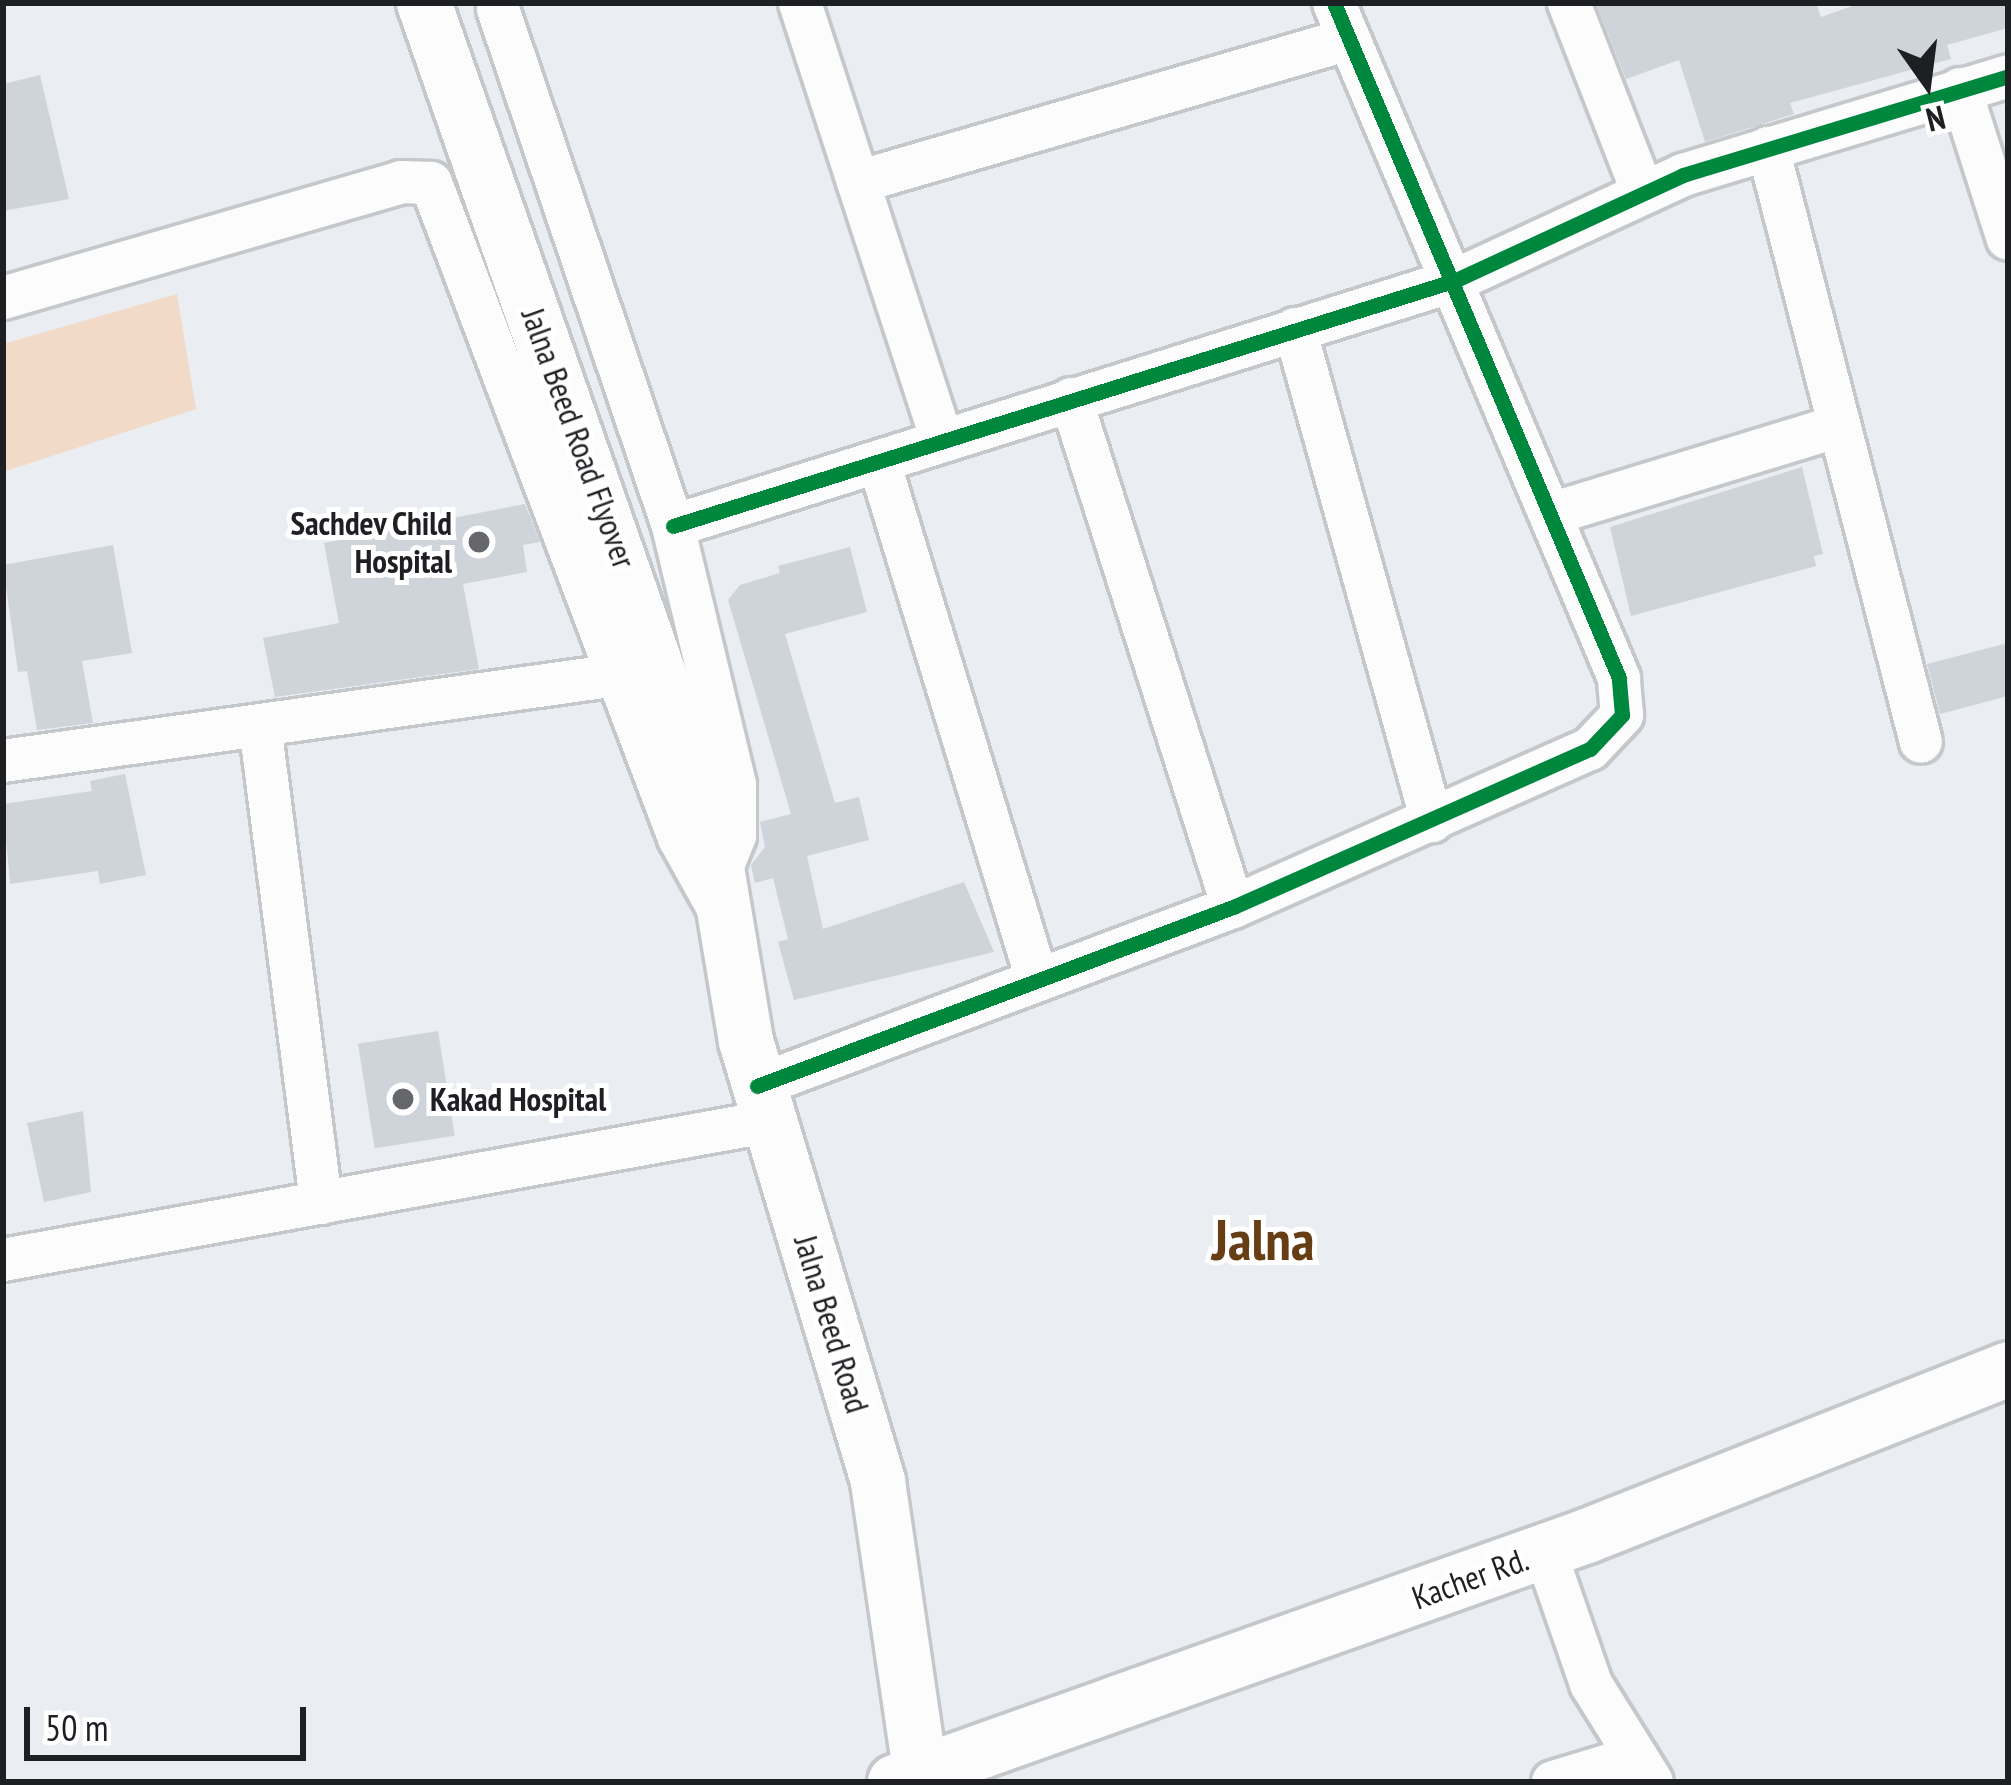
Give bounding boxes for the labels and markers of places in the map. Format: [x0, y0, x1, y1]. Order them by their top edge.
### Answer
place label: Sachdev Child Hospital [289, 503, 452, 581]
marker: Sachdev Child Hospital [463, 526, 495, 558]
place label: Kakad Hospital [430, 1079, 606, 1119]
marker: Kakad Hospital [387, 1083, 419, 1115]

